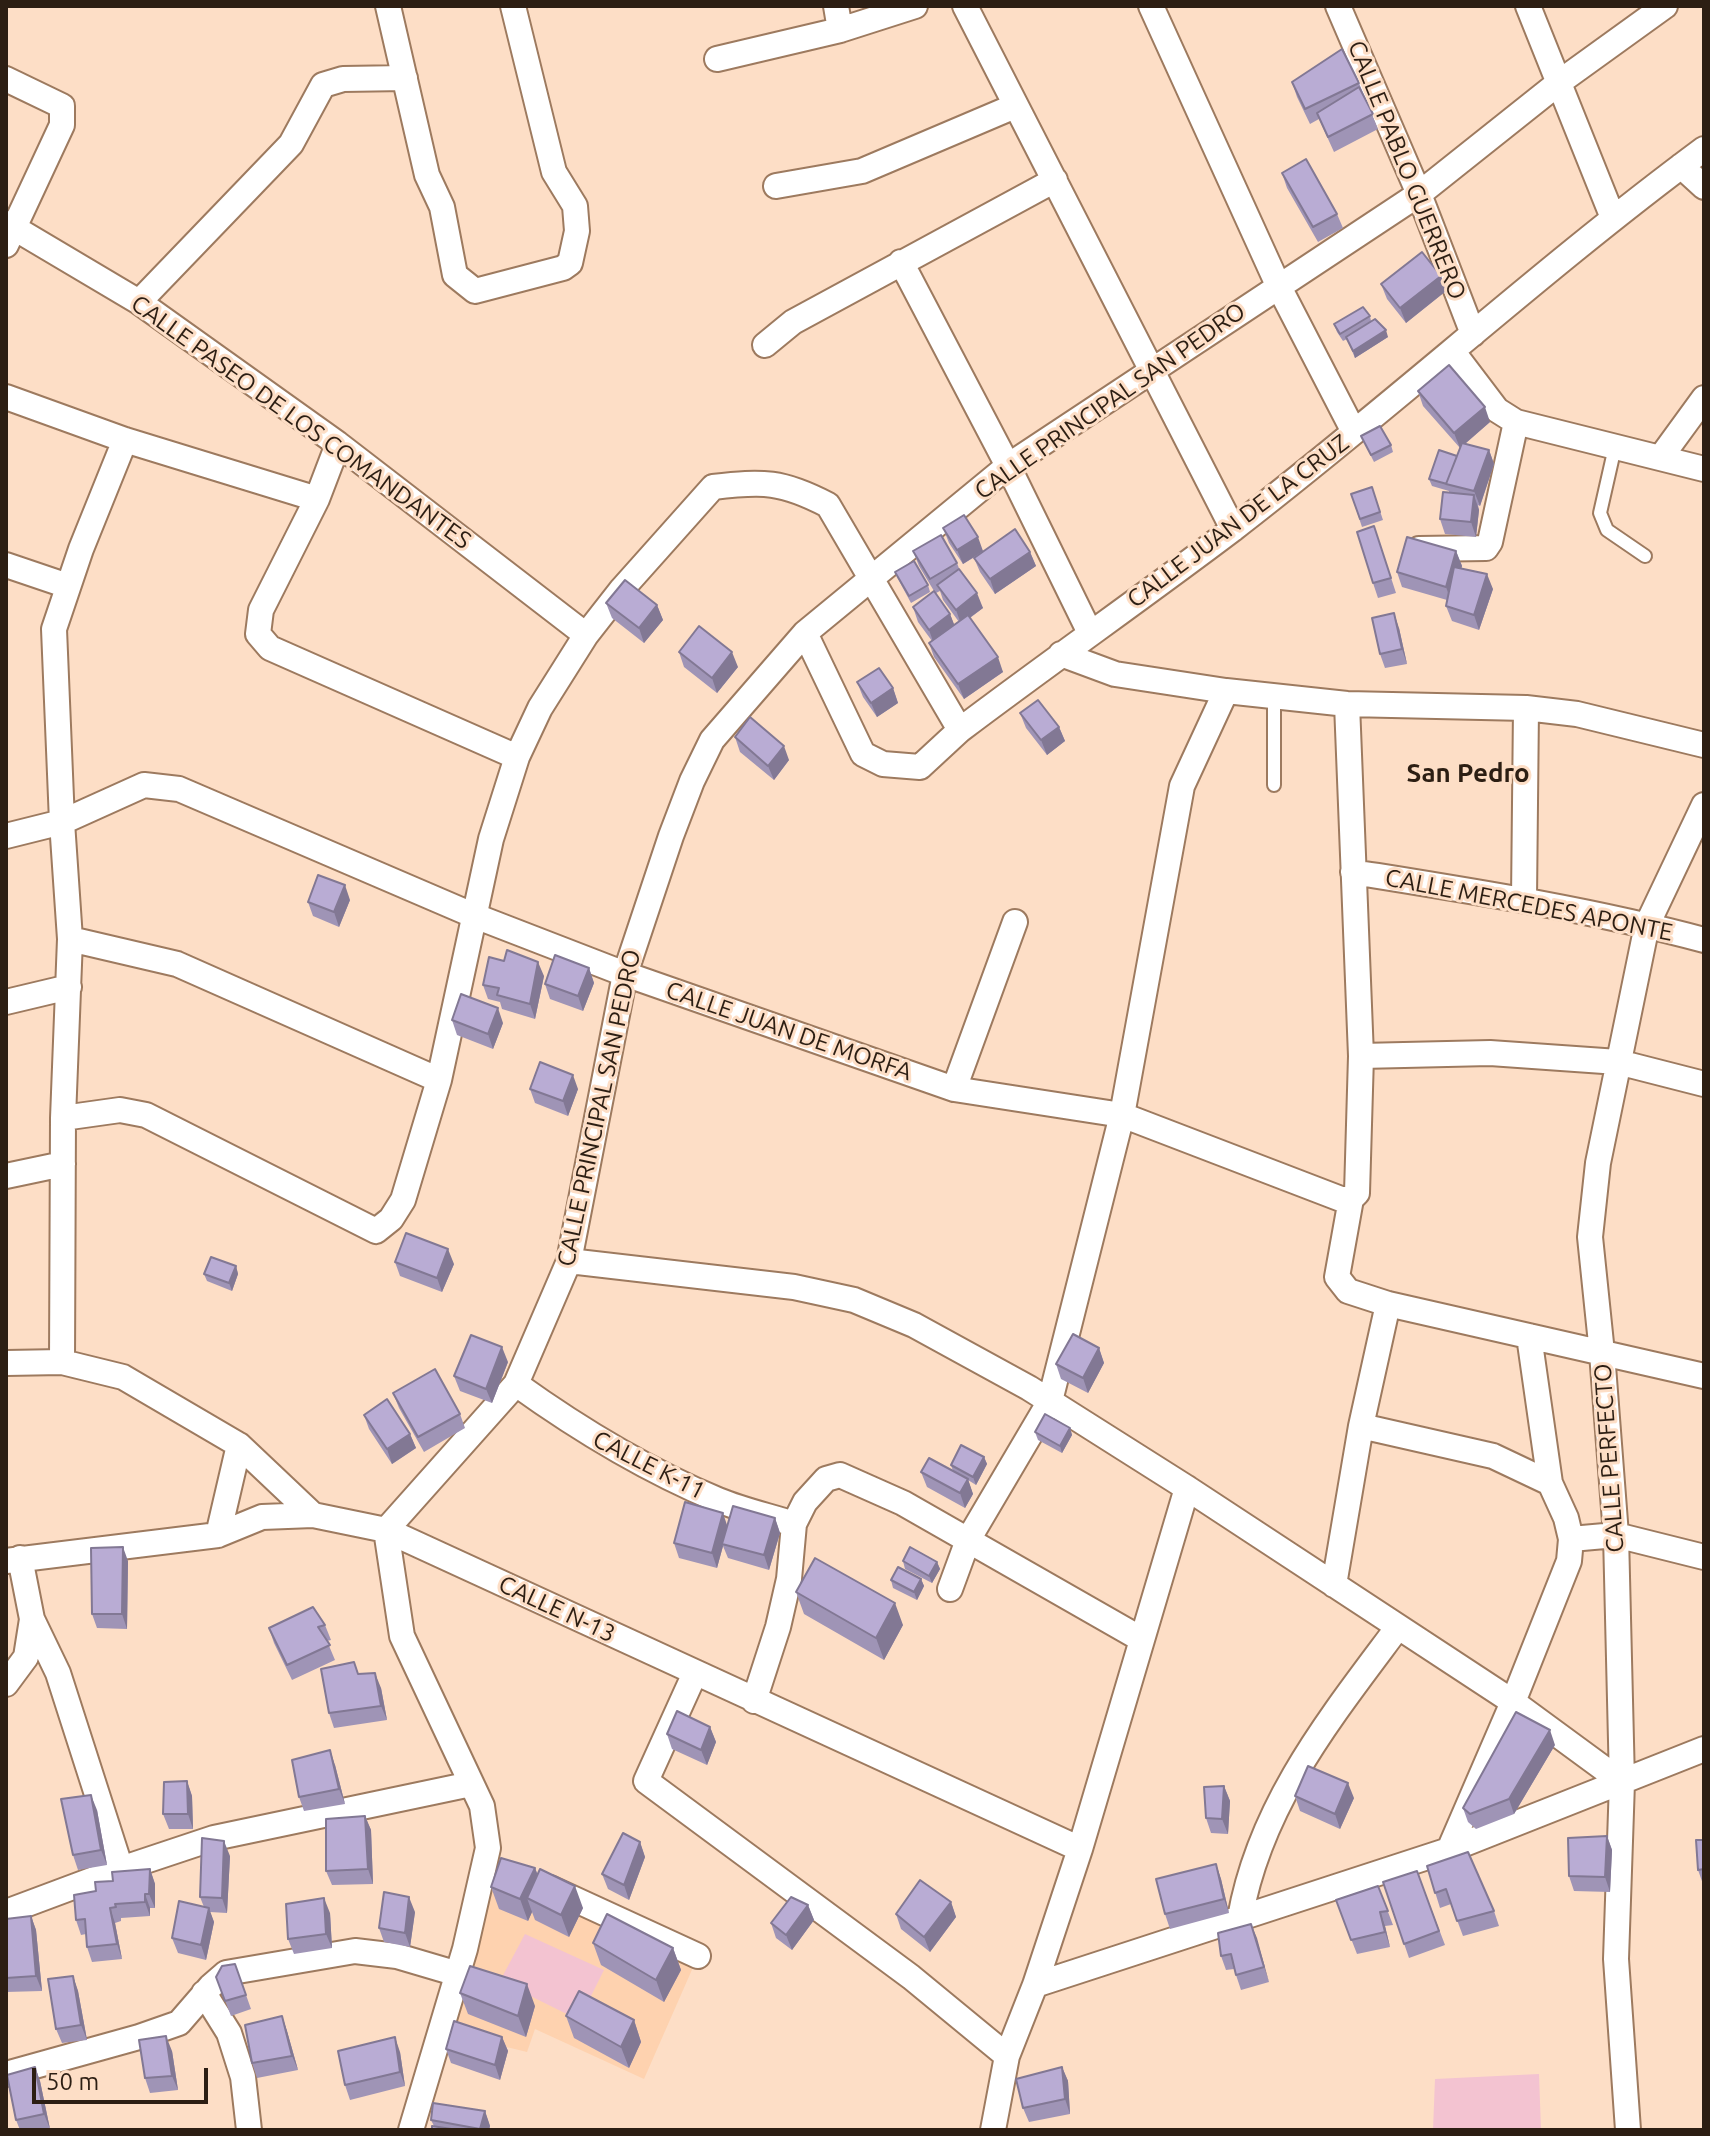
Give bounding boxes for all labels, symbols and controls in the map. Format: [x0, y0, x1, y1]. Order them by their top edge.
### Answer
street label: CALLE PABLO GUERRERO [1342, 36, 1472, 304]
street label: CALLE PASEO DE LOS COMANDANTES [126, 289, 476, 555]
street label: CALLE PRINCIPAL SAN PEDRO [969, 296, 1251, 506]
street label: CALLE JUAN DE LA CRUZ [1121, 428, 1355, 614]
district label: San Pedro [1406, 757, 1530, 789]
street label: CALLE MERCEDES APONTE [1383, 863, 1675, 947]
street label: CALLE PRINCIPAL SAN PEDRO [551, 947, 647, 1269]
street label: CALLE JUAN DE MORFA [662, 975, 916, 1087]
street label: CALLE PERFECTO [1588, 1362, 1630, 1554]
street label: CALLE K-11 [588, 1424, 710, 1506]
street label: CALLE N-13 [494, 1569, 620, 1649]
scale bar [36, 2052, 212, 2102]
text: 50 m [46, 2068, 99, 2095]

